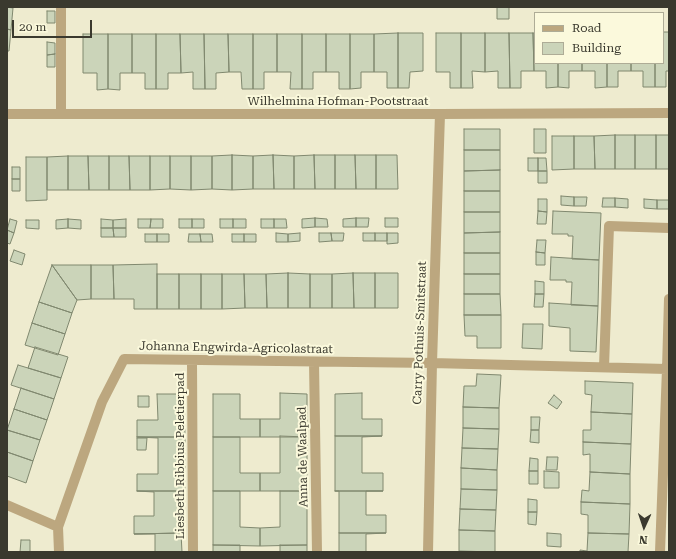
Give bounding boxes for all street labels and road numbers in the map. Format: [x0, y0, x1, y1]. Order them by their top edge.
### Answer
street label: Wilhelmina Hofman-Pootstraat [248, 94, 428, 108]
street label: Carry Pothuis-Smitstraat [410, 261, 430, 405]
street label: Johanna Engwirda-Agricolastraat [139, 339, 333, 357]
street label: Liesbeth Ribbius Peletierpad [173, 373, 187, 539]
street label: Anna de Waalpad [295, 406, 311, 508]

